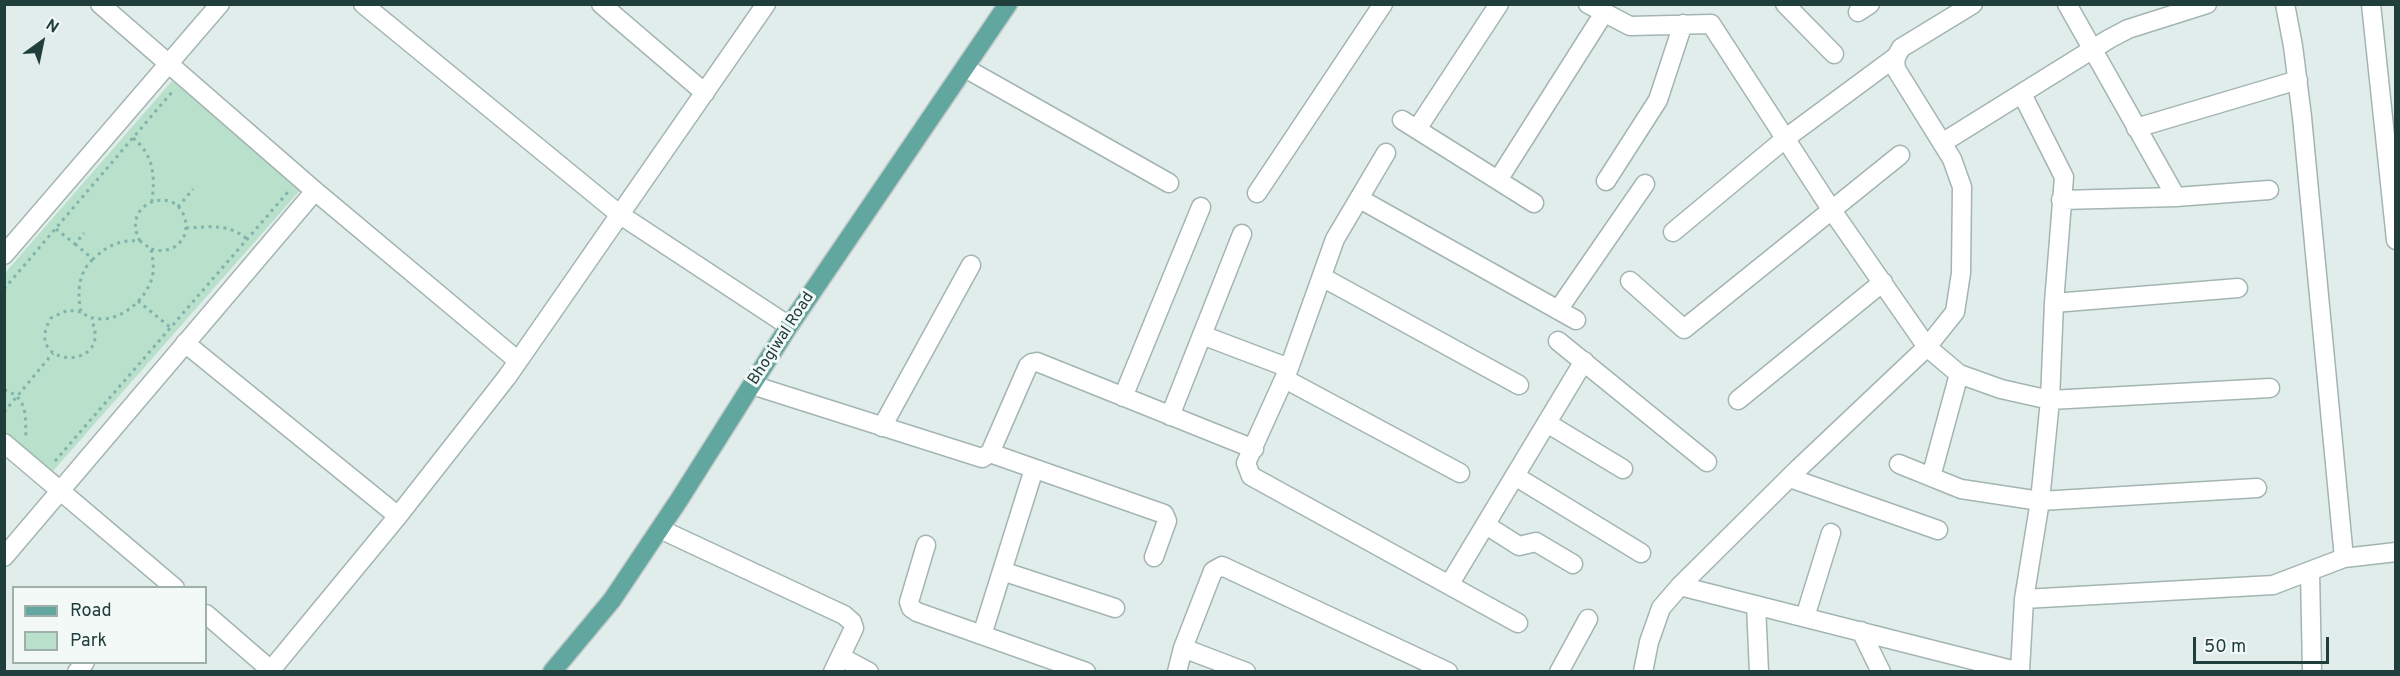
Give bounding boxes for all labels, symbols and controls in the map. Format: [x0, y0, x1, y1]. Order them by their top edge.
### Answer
north arrow [12, 12, 72, 72]
text: N [42, 15, 62, 38]
street label: Bhogiwal Road [745, 289, 819, 389]
legend [12, 586, 207, 664]
text: Road [70, 600, 112, 623]
scale bar [2196, 625, 2332, 663]
text: Park [70, 630, 107, 653]
text: 50 m [2204, 636, 2246, 659]

